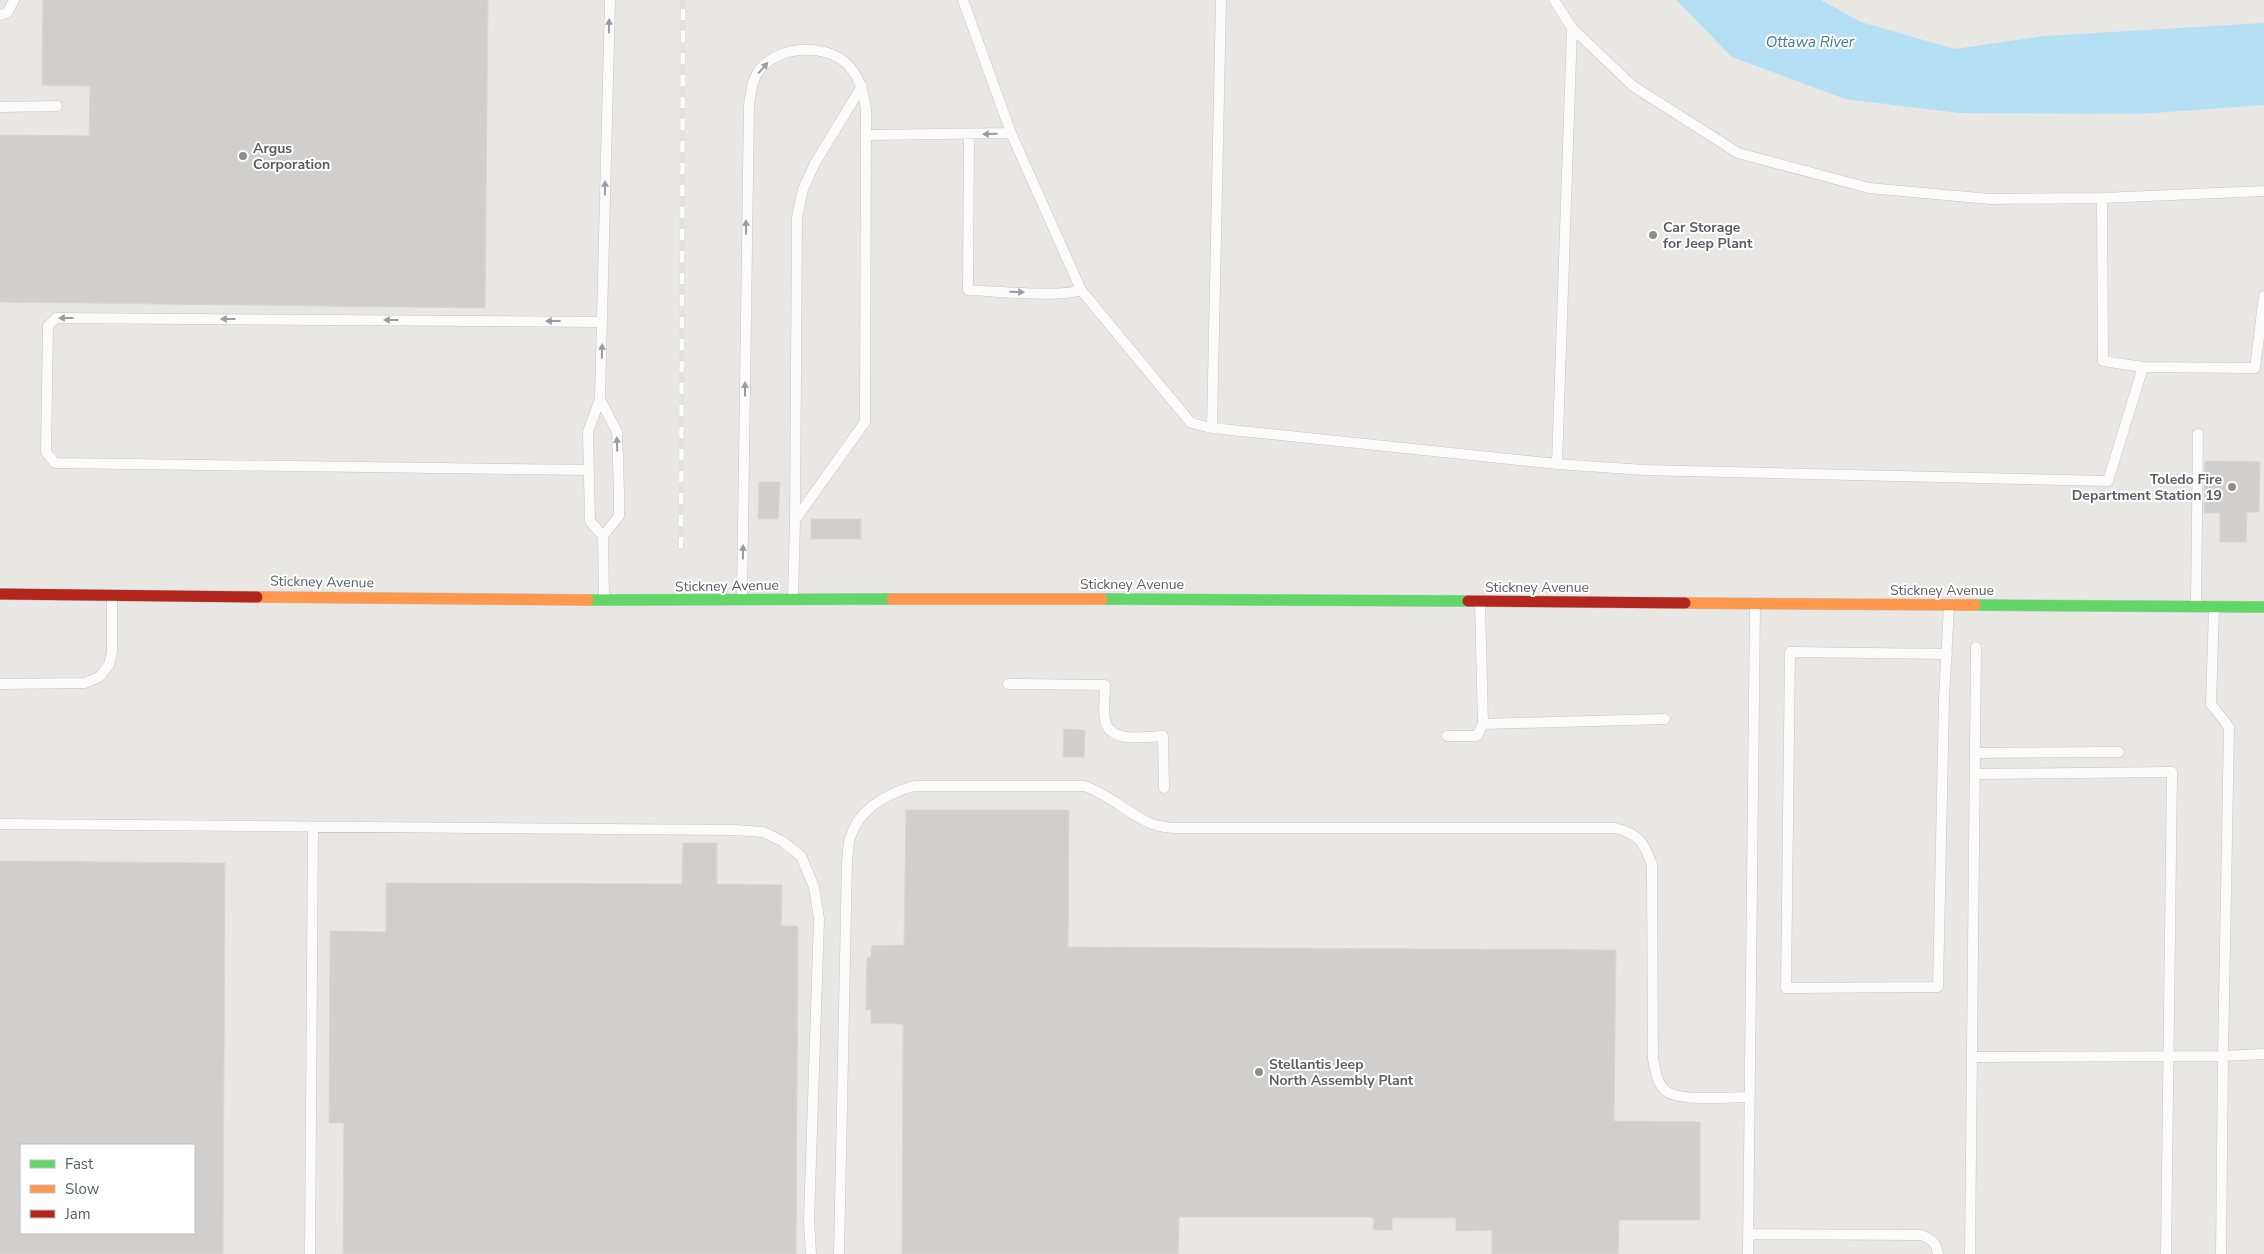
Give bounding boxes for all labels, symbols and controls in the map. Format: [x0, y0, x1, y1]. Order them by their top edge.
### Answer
one-way arrow [606, 18, 614, 34]
water label: Ottawa River [1766, 32, 1855, 52]
one-way arrow [757, 62, 768, 74]
one-way arrow [982, 130, 998, 138]
place label: Argus Corporation [253, 139, 330, 174]
marker: Argus Corporation [237, 150, 249, 162]
one-way arrow [602, 180, 610, 196]
place label: Car Storage for Jeep Plant [1663, 218, 1753, 253]
one-way arrow [742, 219, 750, 235]
marker: Car Storage for Jeep Plant [1647, 229, 1659, 241]
one-way arrow [1009, 288, 1025, 296]
one-way arrow [58, 314, 74, 322]
one-way arrow [220, 315, 236, 323]
one-way arrow [383, 316, 399, 324]
one-way arrow [545, 317, 561, 325]
one-way arrow [598, 343, 606, 359]
one-way arrow [741, 381, 749, 397]
one-way arrow [613, 436, 621, 452]
place label: Toledo Fire Department Station 19 [2072, 470, 2222, 505]
marker: Toledo Fire Department Station 19 [2226, 481, 2238, 493]
one-way arrow [739, 543, 747, 559]
street label: Stickney Avenue [270, 572, 374, 592]
street label: Stickney Avenue [1080, 575, 1184, 594]
street label: Stickney Avenue [675, 576, 779, 596]
street label: Stickney Avenue [1485, 578, 1589, 597]
street label: Stickney Avenue [1890, 581, 1994, 600]
place label: Stellantis Jeep North Assembly Plant [1269, 1055, 1414, 1090]
marker: Stellantis Jeep North Assembly Plant [1253, 1066, 1265, 1078]
legend [20, 1144, 195, 1234]
text: Fast [65, 1154, 94, 1174]
text: Slow [65, 1179, 100, 1199]
text: Jam [64, 1204, 91, 1224]

